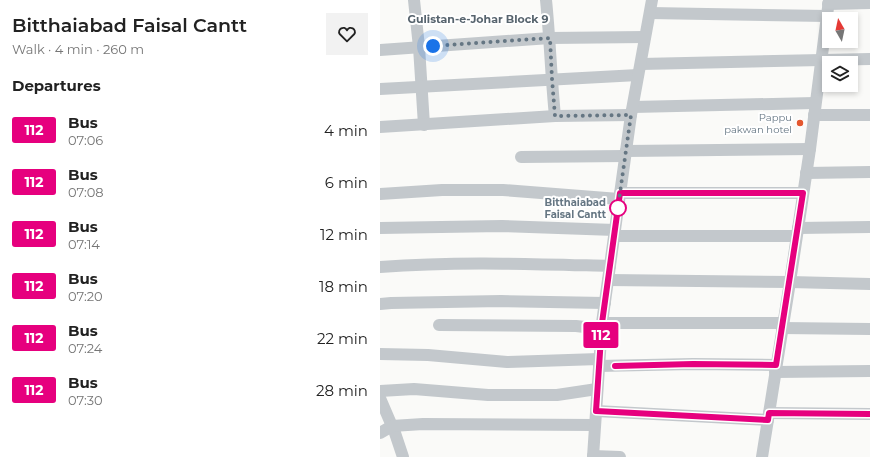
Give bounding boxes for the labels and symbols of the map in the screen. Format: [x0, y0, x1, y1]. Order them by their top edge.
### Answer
district label: Gulistan-e-Johar Block 9 [407, 12, 549, 26]
north arrow [822, 12, 858, 48]
your location [423, 36, 443, 56]
place label: Pappu pakwan hotel [724, 111, 792, 136]
marker: Pappu pakwan hotel [795, 118, 805, 128]
place label: Bitthaiabad Faisal Cantt [544, 196, 607, 221]
marker: Bitthaiabad Faisal Cantt [609, 199, 627, 217]
line badge: 112 [578, 322, 624, 348]

